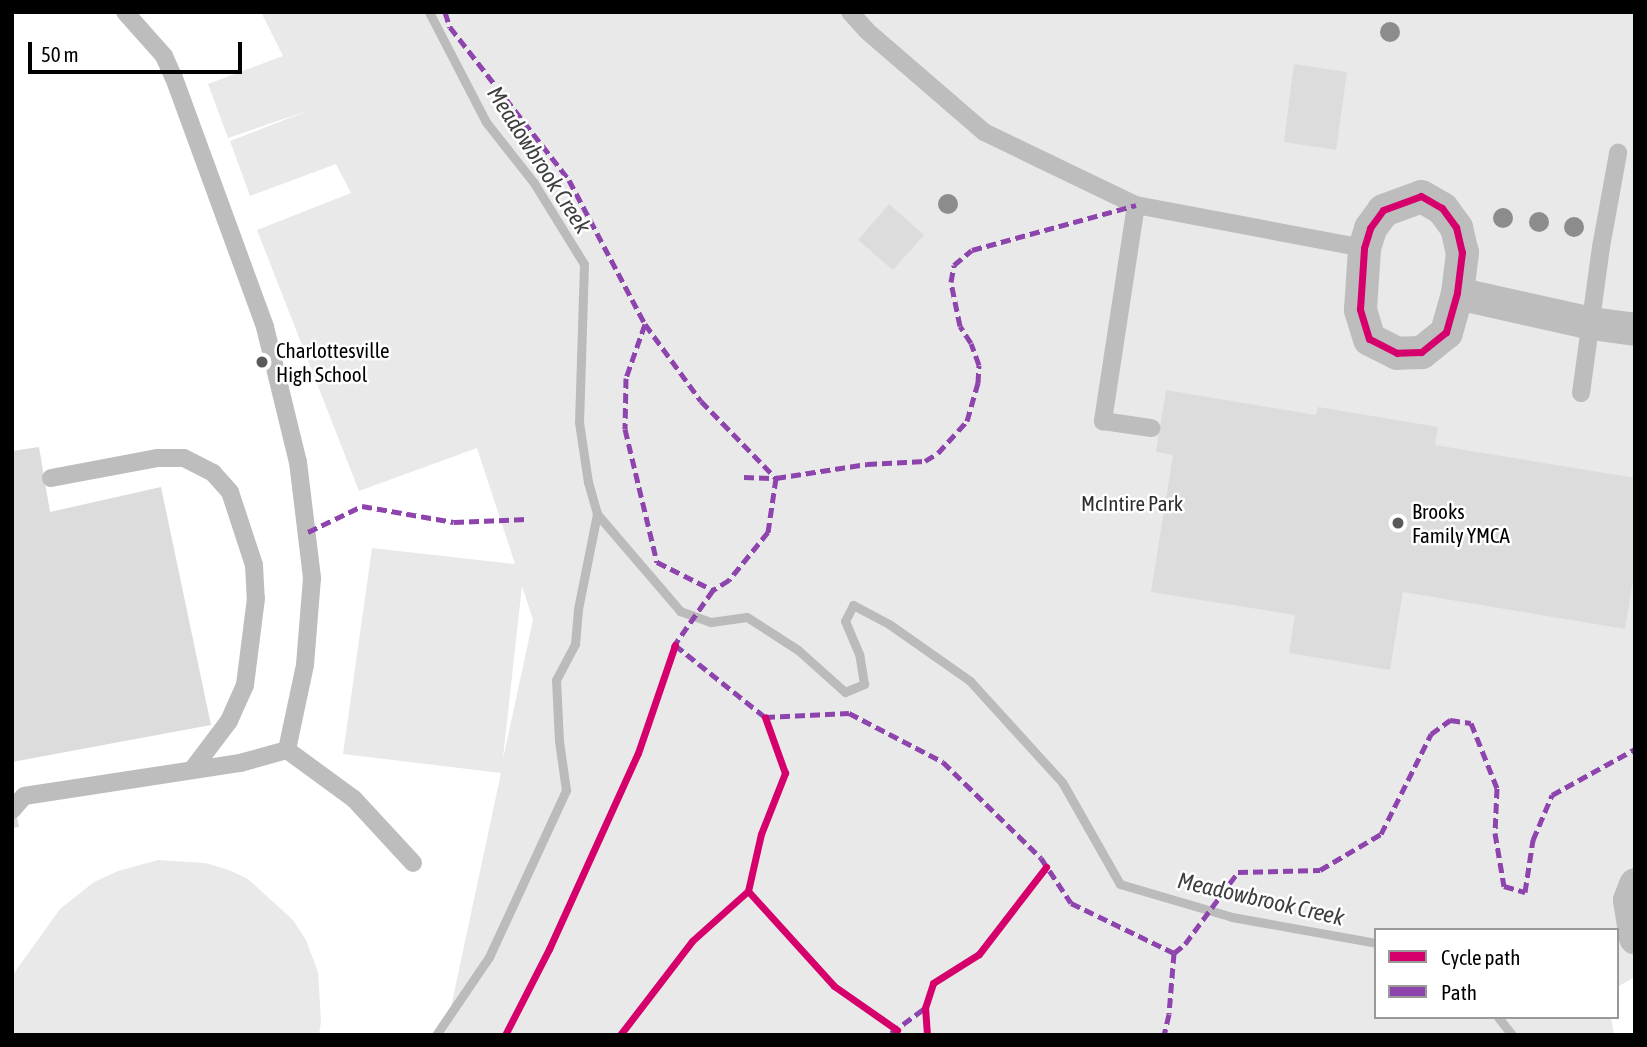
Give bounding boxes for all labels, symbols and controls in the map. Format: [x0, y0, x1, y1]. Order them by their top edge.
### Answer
scale bar [32, 28, 245, 72]
text: 50 m [41, 42, 79, 66]
water label: Meadowbrook Creek [481, 81, 597, 239]
place label: Charlottesville High School [276, 337, 390, 387]
marker: Charlottesville High School [254, 354, 270, 370]
park label: McIntire Park [1081, 490, 1183, 516]
place label: Brooks Family YMCA [1412, 498, 1510, 548]
marker: Brooks Family YMCA [1390, 515, 1406, 531]
water label: Meadowbrook Creek [1175, 866, 1347, 932]
legend [1374, 928, 1619, 1019]
text: Cycle path [1441, 945, 1520, 969]
text: Path [1441, 980, 1477, 1004]

